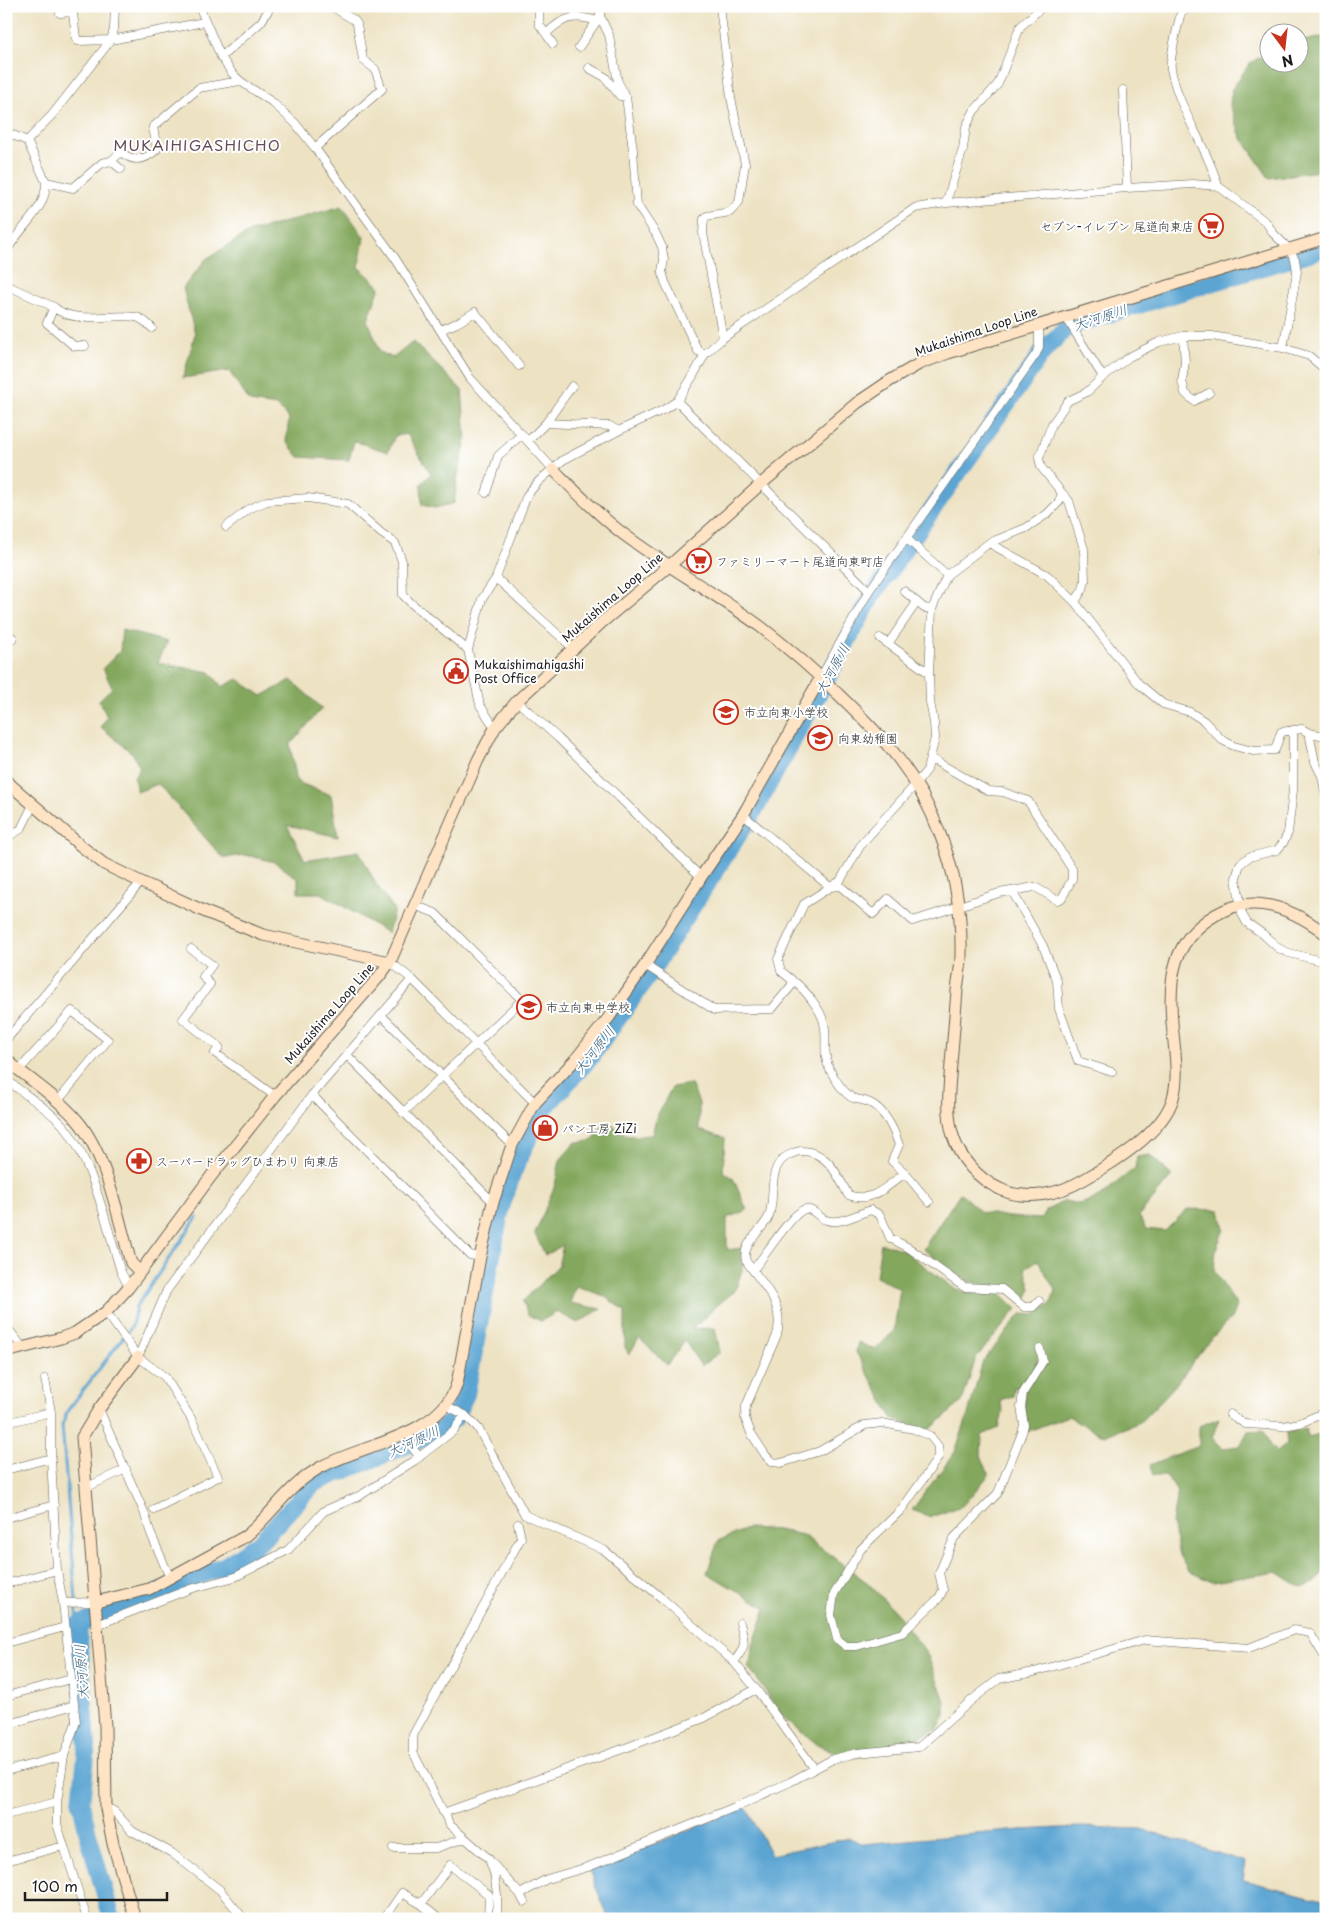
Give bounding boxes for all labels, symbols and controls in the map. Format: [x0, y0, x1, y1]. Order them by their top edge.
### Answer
north arrow [1260, 22, 1310, 72]
text: N [1279, 49, 1296, 73]
district label: MUKAIHIGASHICHO [113, 133, 281, 156]
supermarket icon: セブン-イレブン 尾道向東店 [1198, 213, 1224, 239]
place label: セブン-イレブン 尾道向東店 [1040, 217, 1194, 235]
water label: 大河原川 [1070, 298, 1130, 336]
street label: Mukaishima Loop Line [912, 301, 1040, 360]
street label: Mukaishima Loop Line [558, 548, 667, 646]
supermarket icon: ファミリーマート尾道向東町店 [686, 548, 712, 574]
place label: ファミリーマート尾道向東町店 [716, 552, 884, 570]
water label: 大河原川 [809, 639, 855, 699]
place label: Mukaishimahigashi Post Office [474, 655, 584, 687]
public building icon: Mukaishimahigashi Post Office [443, 658, 469, 684]
school or university icon: 市立向東小学校 [713, 699, 739, 725]
place label: 市立向東小学校 [744, 703, 828, 721]
school or university icon: 向東幼稚園 [807, 725, 833, 751]
place label: 向東幼稚園 [838, 729, 898, 747]
street label: Mukaishima Loop Line [280, 958, 378, 1067]
school or university icon: 市立向東中学校 [516, 994, 542, 1020]
place label: 市立向東中学校 [546, 998, 630, 1016]
water label: 大河原川 [568, 1021, 620, 1079]
shop icon: パン工房 ZiZi [532, 1115, 558, 1141]
place label: パン工房 ZiZi [562, 1119, 637, 1137]
pharmacy icon: スーパードラッグひまわり 向東店 [126, 1148, 152, 1174]
place label: スーパードラッグひまわり 向東店 [156, 1152, 339, 1170]
water label: 大河原川 [383, 1420, 443, 1462]
water label: 大河原川 [69, 1643, 93, 1701]
scale bar [25, 1870, 168, 1902]
text: 100 m [32, 1874, 78, 1897]

